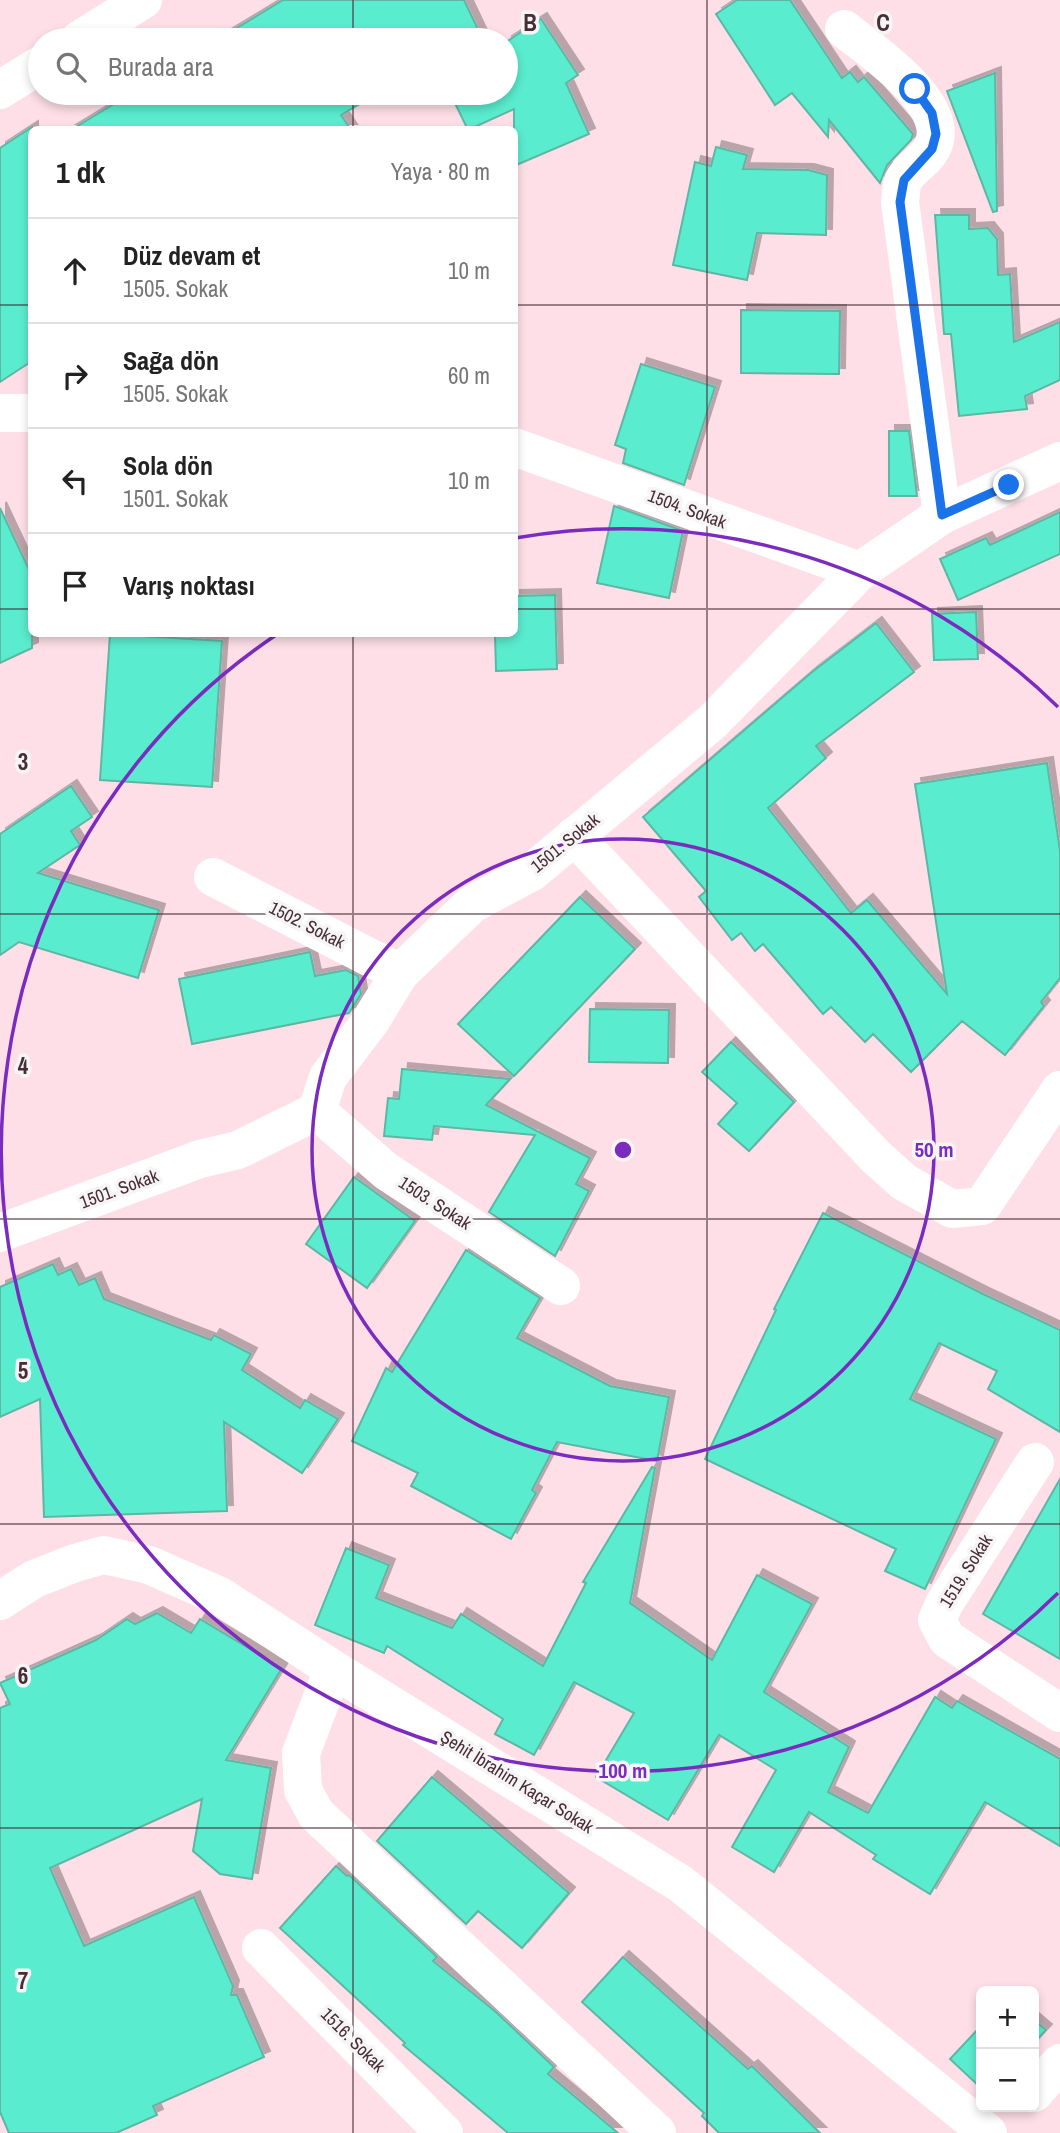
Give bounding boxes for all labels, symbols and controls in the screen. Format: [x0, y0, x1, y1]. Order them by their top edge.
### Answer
text: B [523, 7, 537, 38]
text: C [876, 7, 890, 38]
search box [28, 28, 518, 105]
icon: search [52, 48, 90, 86]
text: Burada ara [108, 49, 213, 84]
route start [899, 73, 930, 104]
text: 1 dk [56, 152, 105, 192]
text: Yaya · 80 m [391, 156, 490, 187]
text: Düz devam et [123, 238, 260, 273]
icon: ahead [56, 252, 94, 290]
text: 10 m [448, 255, 490, 286]
text: 1505. Sokak [123, 273, 228, 304]
text: Sağa dön [123, 343, 219, 378]
icon: right [56, 357, 94, 395]
text: 60 m [448, 360, 490, 391]
text: 1505. Sokak [123, 378, 228, 409]
text: Sola dön [123, 448, 213, 483]
icon: left [56, 462, 94, 500]
text: 10 m [448, 465, 490, 496]
route end [993, 469, 1024, 500]
text: 1501. Sokak [123, 483, 228, 514]
street label: 1504. Sokak [644, 483, 731, 535]
icon: arrive [56, 567, 94, 605]
text: Varış noktası [123, 568, 255, 603]
text: 3 [18, 746, 28, 777]
street label: 1501. Sokak [525, 807, 605, 878]
street label: 1502. Sokak [265, 895, 350, 955]
text: 4 [18, 1050, 29, 1081]
text: 50 m [914, 1135, 954, 1164]
centre of rings [611, 1138, 635, 1162]
street label: 1501. Sokak [76, 1163, 162, 1214]
street label: 1503. Sokak [394, 1170, 477, 1236]
text: 5 [18, 1355, 28, 1386]
street label: 1519. Sokak [933, 1529, 998, 1612]
text: 6 [18, 1660, 28, 1691]
street label: Şehit İbrahim Kaçar Sokak [436, 1724, 599, 1839]
text: 100 m [599, 1756, 647, 1785]
text: 7 [18, 1965, 28, 1996]
map controls [976, 1986, 1039, 2112]
button: + [976, 1986, 1039, 2049]
street label: 1516. Sokak [316, 2002, 392, 2078]
button: − [976, 2049, 1039, 2112]

